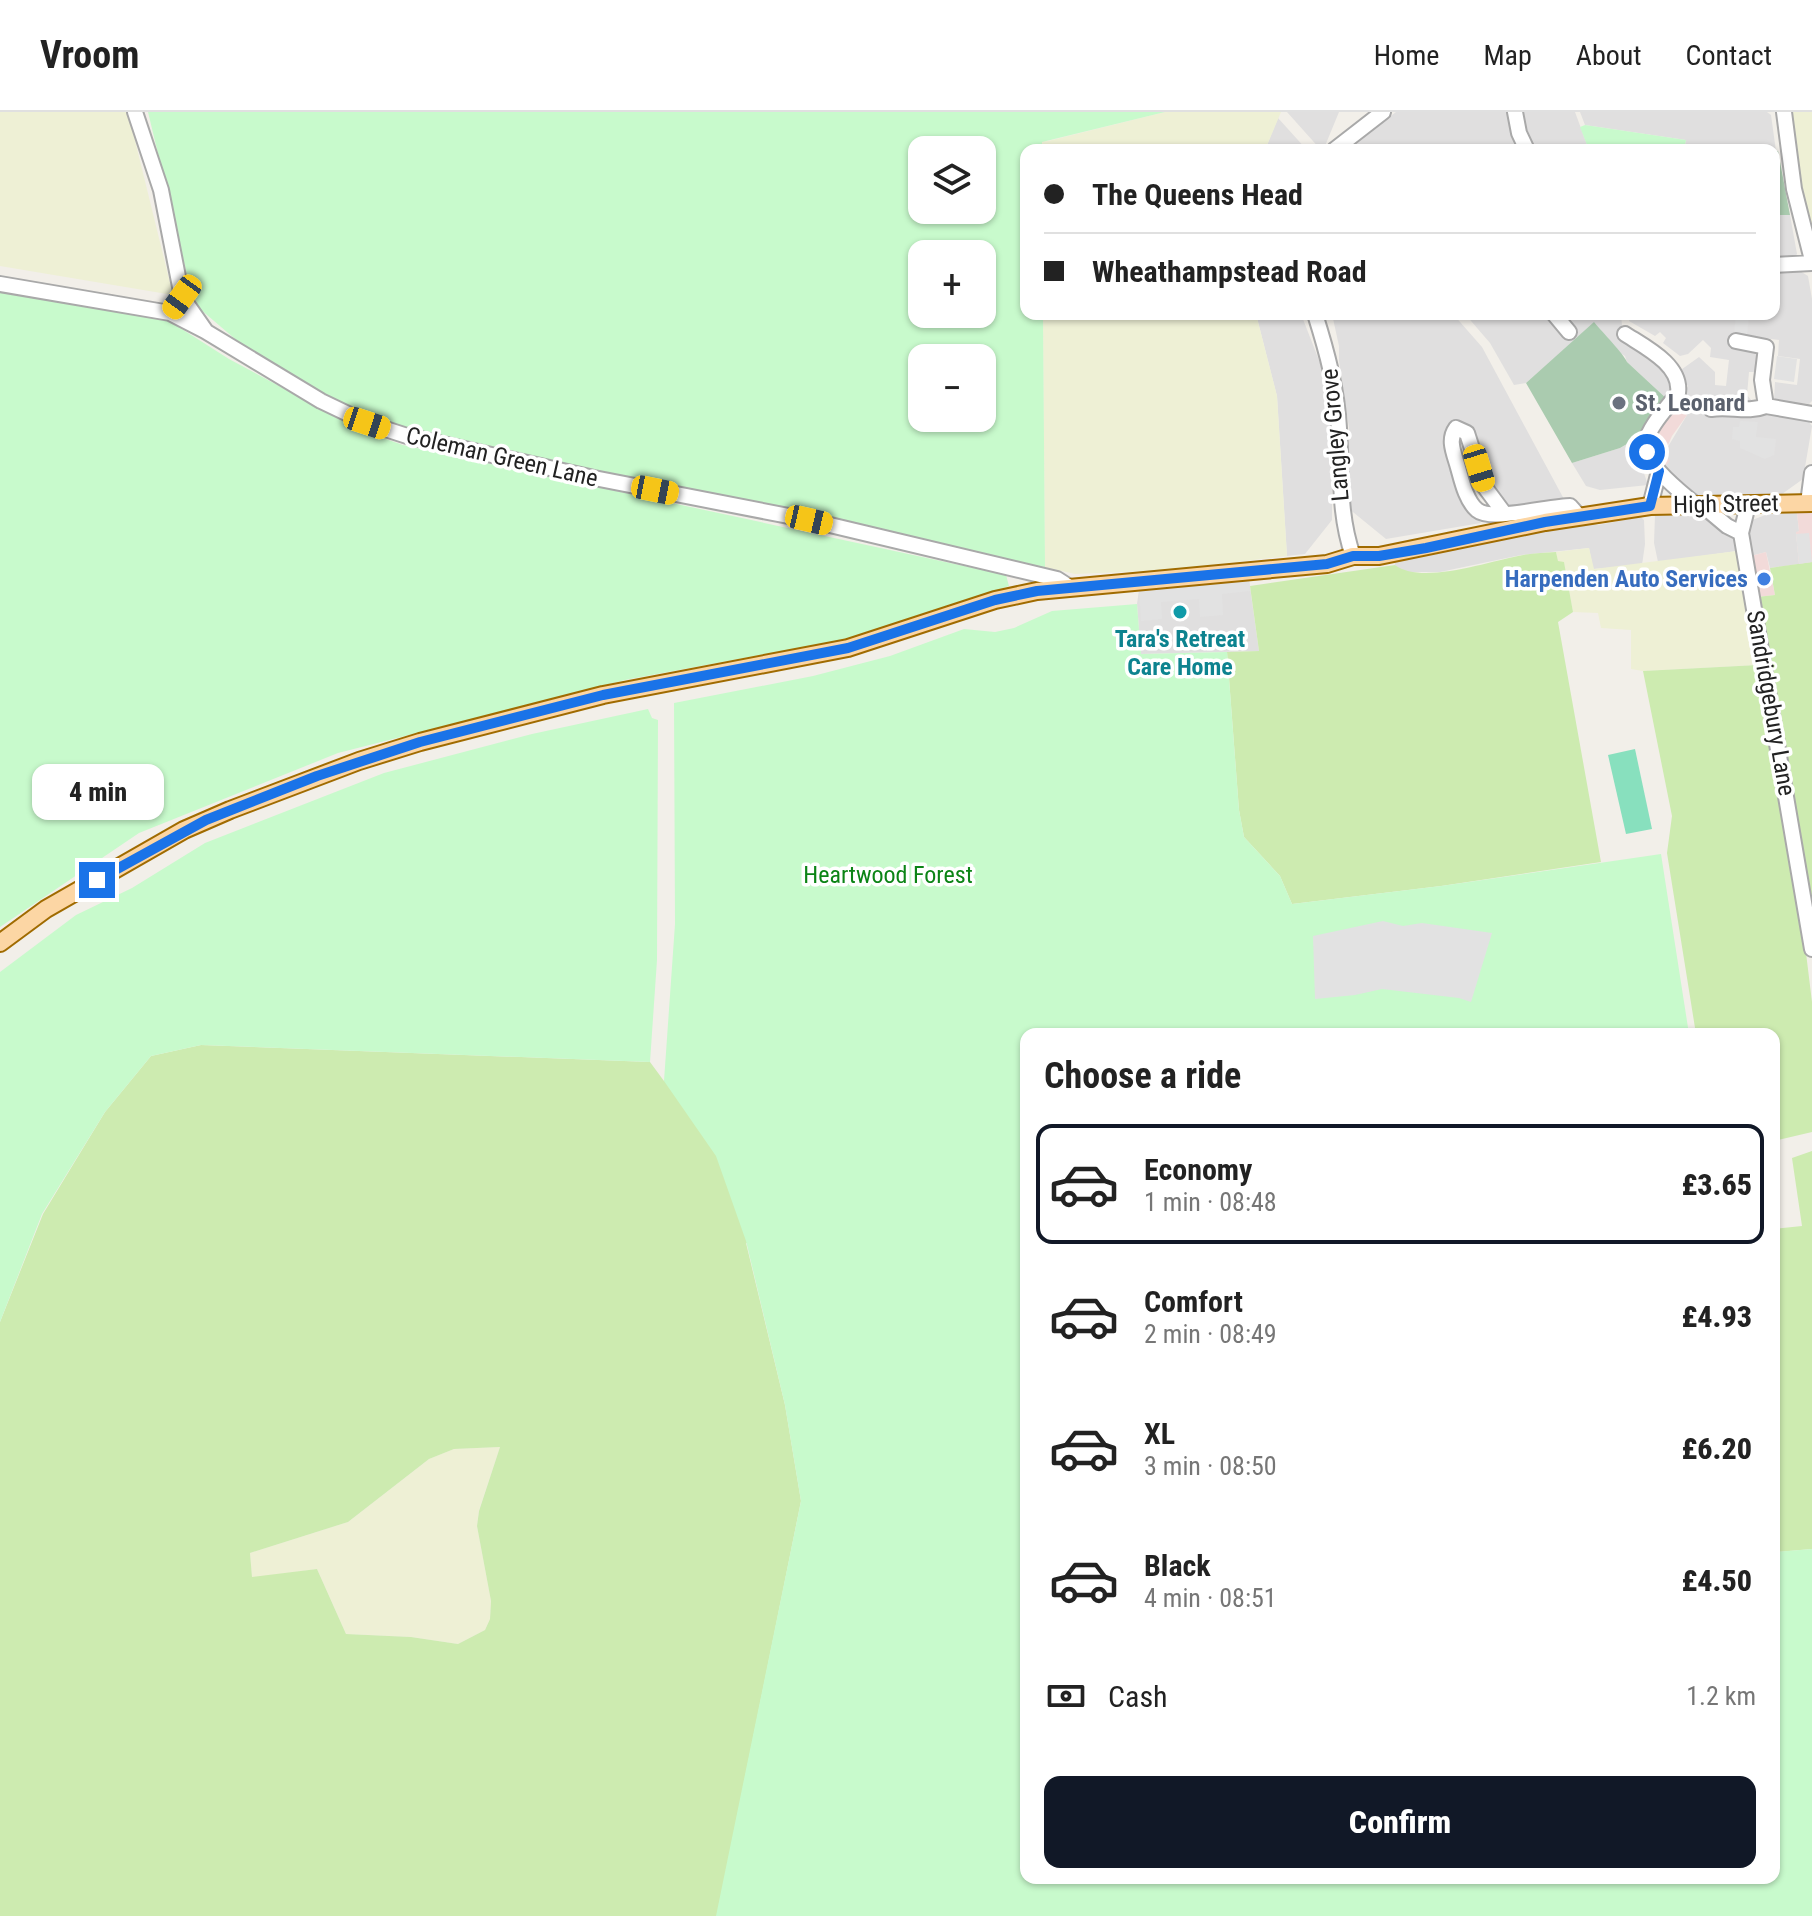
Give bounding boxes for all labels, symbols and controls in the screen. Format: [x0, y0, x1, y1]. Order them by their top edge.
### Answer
text: Vroom [40, 33, 139, 77]
text: Home [1374, 39, 1439, 72]
text: Map [1483, 39, 1532, 72]
text: About [1576, 39, 1642, 72]
text: Contact [1686, 39, 1772, 72]
map controls [908, 136, 996, 432]
button: layers [908, 136, 996, 224]
text: The Queens Head [1092, 177, 1303, 212]
button: + [908, 240, 996, 328]
text: Wheathampstead Road [1092, 254, 1367, 289]
car [158, 271, 206, 323]
button: − [908, 344, 996, 432]
street label: Langley Grove [1315, 368, 1355, 502]
place label: St. Leonard [1635, 389, 1745, 417]
marker: St. Leonard [1610, 394, 1628, 412]
car [340, 404, 394, 442]
street label: Coleman Green Lane [403, 421, 601, 493]
route start [1629, 434, 1665, 470]
car [1461, 442, 1497, 494]
car [629, 474, 681, 506]
street label: High Street [1673, 489, 1779, 519]
car [783, 503, 835, 537]
place label: Harpenden Auto Services [1505, 565, 1748, 593]
marker: Harpenden Auto Services [1755, 570, 1773, 588]
marker: Tara's Retreat Care Home [1171, 603, 1189, 621]
street label: Sandridgebury Lane [1741, 608, 1801, 798]
place label: Tara's Retreat Care Home [1115, 625, 1245, 681]
callout: 4 min [31, 764, 163, 820]
text: 4 min [69, 777, 127, 807]
park label: Heartwood Forest [803, 861, 973, 889]
route end [79, 862, 115, 898]
text: Choose a ride [1044, 1055, 1241, 1097]
icon: car [1048, 1148, 1120, 1220]
text: Economy [1144, 1152, 1252, 1187]
text: £3.65 [1682, 1167, 1752, 1202]
text: 1 min · 08:48 [1144, 1187, 1277, 1217]
icon: car [1048, 1280, 1120, 1352]
text: Comfort [1144, 1284, 1243, 1319]
text: £4.93 [1682, 1299, 1752, 1334]
text: 2 min · 08:49 [1144, 1319, 1277, 1349]
icon: car [1048, 1412, 1120, 1484]
text: XL [1144, 1416, 1175, 1451]
text: £6.20 [1682, 1431, 1752, 1466]
text: 3 min · 08:50 [1144, 1451, 1277, 1481]
icon: car [1048, 1544, 1120, 1616]
text: Black [1144, 1548, 1211, 1583]
text: £4.50 [1682, 1563, 1752, 1598]
text: 4 min · 08:51 [1144, 1583, 1277, 1613]
icon: cash [1044, 1674, 1088, 1718]
text: Cash [1108, 1679, 1168, 1714]
text: 1.2 km [1686, 1681, 1756, 1711]
button: Confirm [1044, 1776, 1756, 1868]

